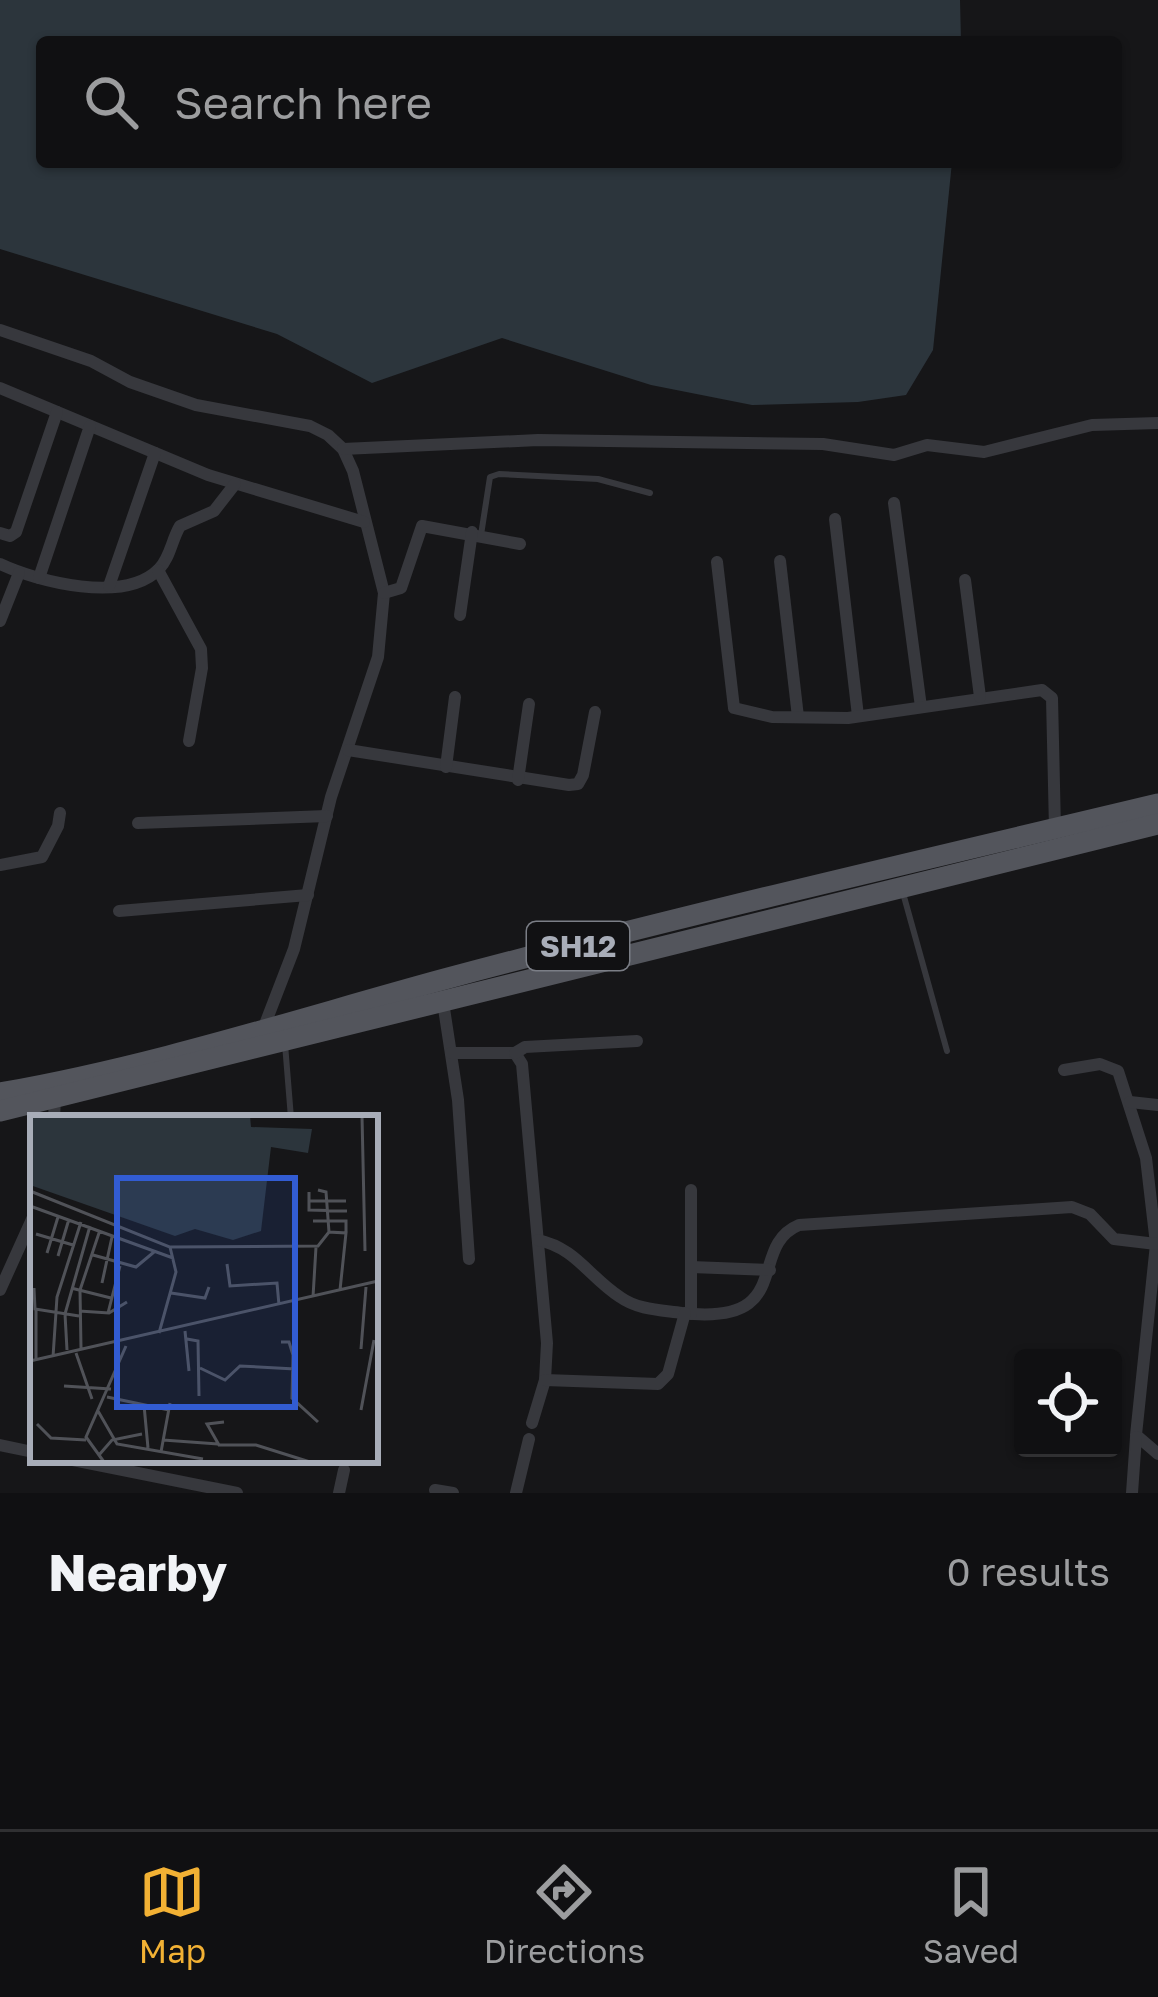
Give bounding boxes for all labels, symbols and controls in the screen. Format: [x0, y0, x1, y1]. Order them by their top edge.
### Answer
search box [36, 36, 1122, 168]
icon: search [78, 69, 144, 135]
text: Search here [174, 75, 432, 129]
road number: SH12 [527, 922, 629, 970]
inset map [30, 1115, 378, 1463]
map controls [1014, 1349, 1122, 1457]
button: locate [1014, 1349, 1122, 1457]
text: Nearby [48, 1541, 227, 1602]
text: 0 results [946, 1548, 1110, 1595]
tab: Map [139, 1859, 206, 1970]
tab: Directions [484, 1859, 645, 1970]
tab: Saved [923, 1859, 1019, 1970]

